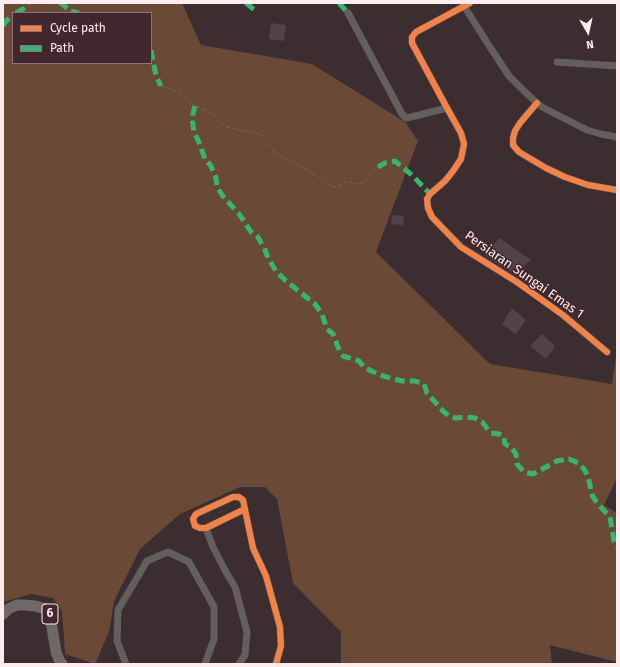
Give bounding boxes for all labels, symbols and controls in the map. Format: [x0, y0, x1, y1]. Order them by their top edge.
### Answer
legend [12, 12, 152, 64]
north arrow [568, 12, 608, 52]
text: Cycle path [50, 21, 106, 35]
text: N [585, 37, 595, 51]
text: Path [50, 41, 74, 55]
street label: Persiaran Sungai Emas 1 [462, 228, 586, 322]
road number: 6 [42, 604, 58, 624]

